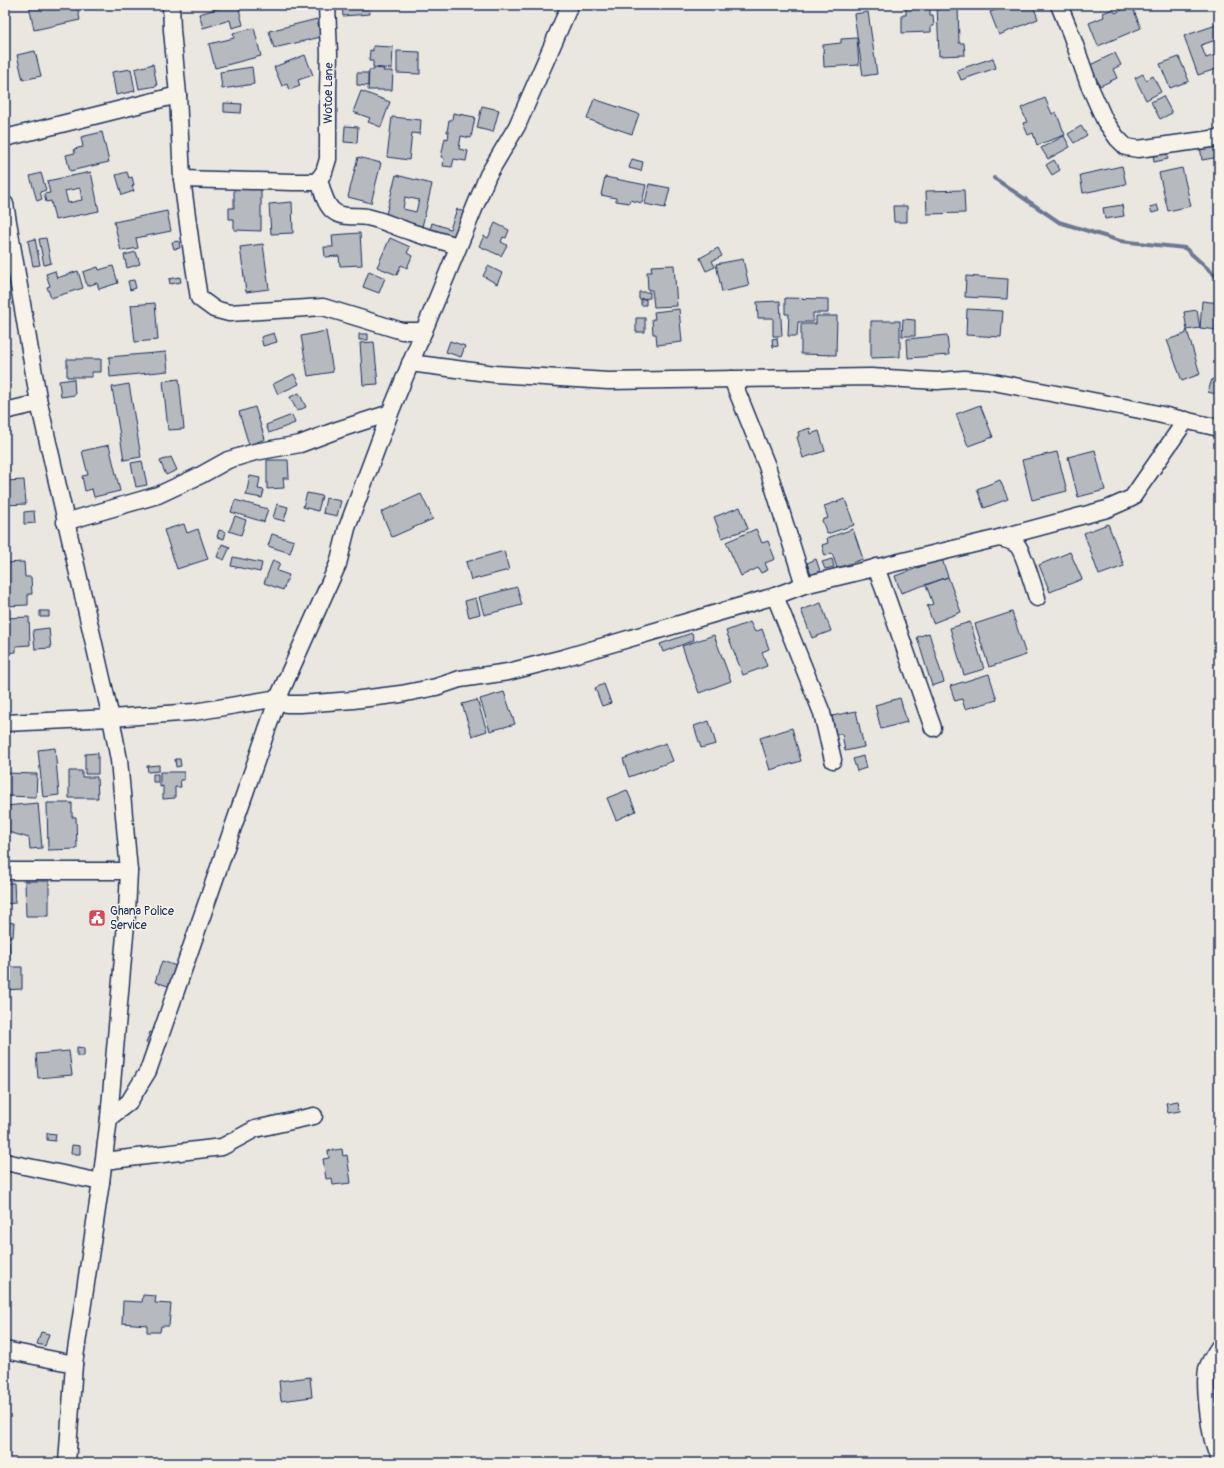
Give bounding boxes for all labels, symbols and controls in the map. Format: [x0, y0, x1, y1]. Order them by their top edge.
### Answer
street label: Wotoe Lane [321, 62, 336, 124]
place label: Ghana Police Service [110, 904, 174, 933]
public building icon: Ghana Police Service [87, 908, 107, 928]

